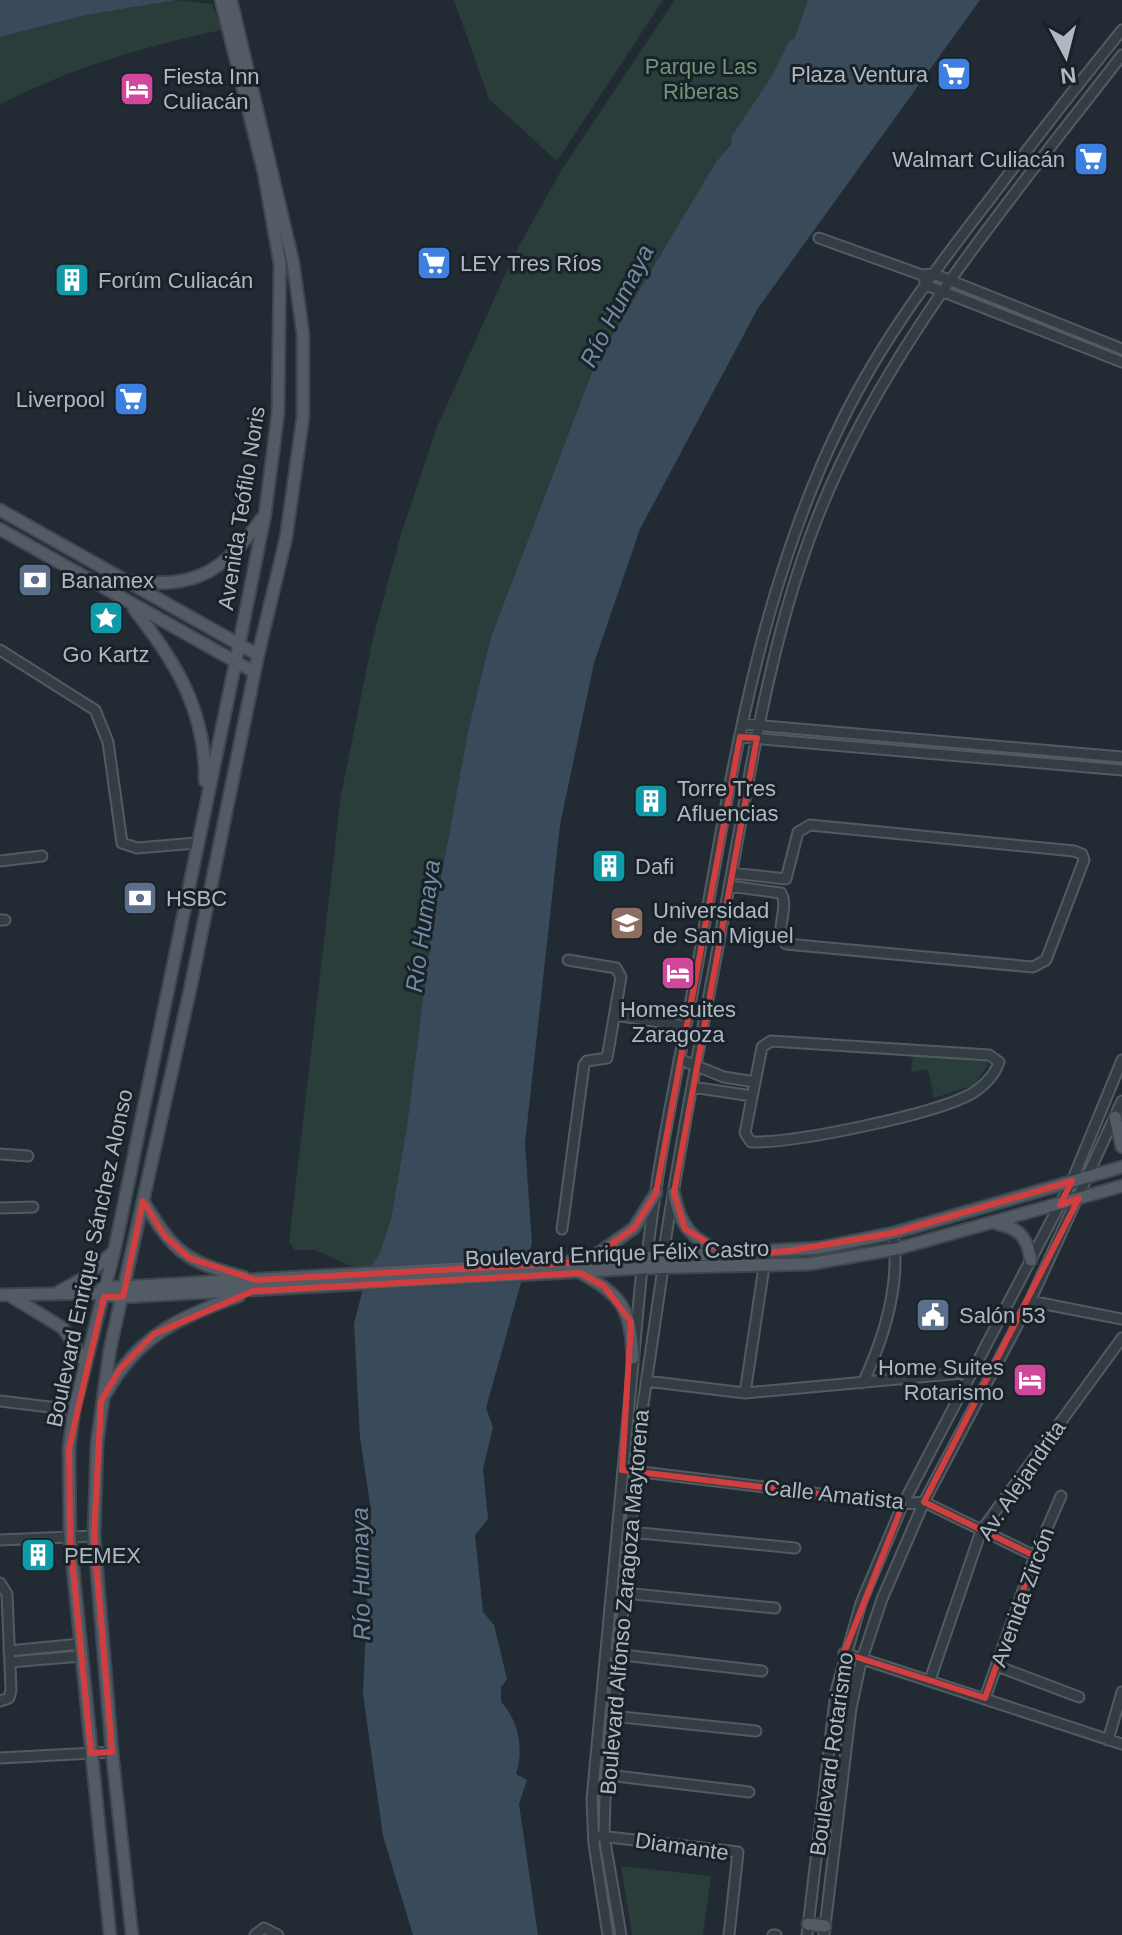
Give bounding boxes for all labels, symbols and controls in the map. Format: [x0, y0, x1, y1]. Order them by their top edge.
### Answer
north arrow [1026, 16, 1106, 96]
park label: Parque Las Riberas [645, 54, 757, 104]
supermarket icon: Plaza Ventura [935, 55, 973, 93]
place label: Plaza Ventura [791, 62, 929, 87]
text: N [1059, 62, 1078, 89]
place label: Fiesta Inn Culiacán [163, 64, 260, 114]
hotel icon: Fiesta Inn Culiacán [118, 70, 156, 108]
supermarket icon: Walmart Culiacán [1072, 140, 1110, 178]
place label: Walmart Culiacán [892, 147, 1065, 172]
water label: Río Humaya [574, 240, 659, 371]
supermarket icon: LEY Tres Ríos [415, 244, 453, 282]
place label: LEY Tres Ríos [460, 251, 601, 276]
building icon: Forúm Culiacán [53, 261, 91, 299]
place label: Forúm Culiacán [98, 268, 253, 293]
supermarket icon: Liverpool [112, 380, 150, 418]
place label: Liverpool [16, 387, 105, 412]
street label: Avenida Teófilo Noris [213, 404, 270, 612]
bank icon: Banamex [16, 561, 54, 599]
place label: Banamex [61, 568, 154, 593]
place icon: Go Kartz [87, 599, 125, 637]
place label: Go Kartz [63, 642, 149, 667]
place label: Torre Tres Afluencias [677, 776, 779, 826]
building icon: Torre Tres Afluencias [632, 782, 670, 820]
building icon: Dafi [590, 847, 628, 885]
place label: Dafi [635, 854, 674, 879]
water label: Río Humaya [400, 858, 445, 994]
bank icon: HSBC [121, 879, 159, 917]
place label: HSBC [166, 886, 227, 911]
place label: Universidad de San Miguel [653, 898, 794, 948]
school or university icon: Universidad de San Miguel [608, 904, 646, 942]
hotel icon: Homesuites Zaragoza [659, 954, 697, 992]
place label: Homesuites Zaragoza [620, 997, 736, 1047]
street label: Boulevard Enrique Sánchez Alonso [41, 1087, 138, 1429]
street label: Boulevard Enrique Félix Castro [464, 1236, 770, 1271]
public building icon: Salón 53 [914, 1296, 952, 1334]
place label: Salón 53 [959, 1303, 1046, 1328]
place label: Home Suites Rotarismo [878, 1355, 1004, 1405]
hotel icon: Home Suites Rotarismo [1011, 1361, 1049, 1399]
street label: Boulevard Alfonso Zaragoza Maytorena [595, 1408, 654, 1796]
street label: Av. Alejandrita [972, 1415, 1071, 1545]
street label: Calle Amatista [763, 1475, 906, 1514]
water label: Río Humaya [346, 1507, 375, 1641]
street label: Avenida Zircón [986, 1524, 1059, 1670]
building icon: PEMEX [19, 1536, 57, 1574]
place label: PEMEX [64, 1543, 141, 1568]
street label: Boulevard Rotarismo [805, 1651, 858, 1858]
street label: Diamante [634, 1828, 730, 1865]

